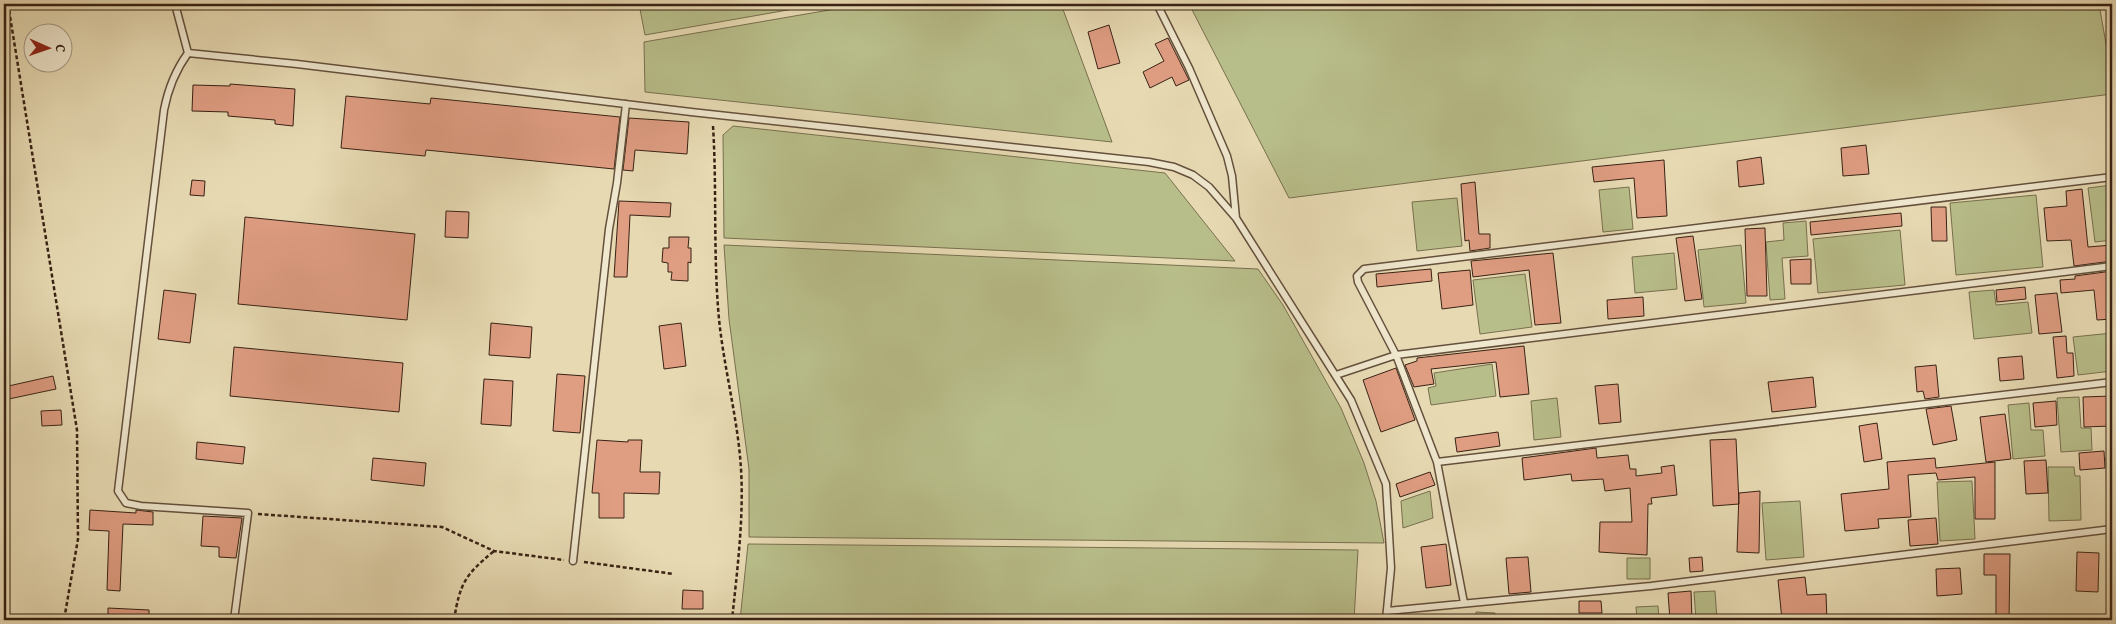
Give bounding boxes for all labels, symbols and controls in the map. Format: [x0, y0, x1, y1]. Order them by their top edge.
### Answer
north arrow [22, 22, 72, 72]
text: С [51, 44, 71, 53]

